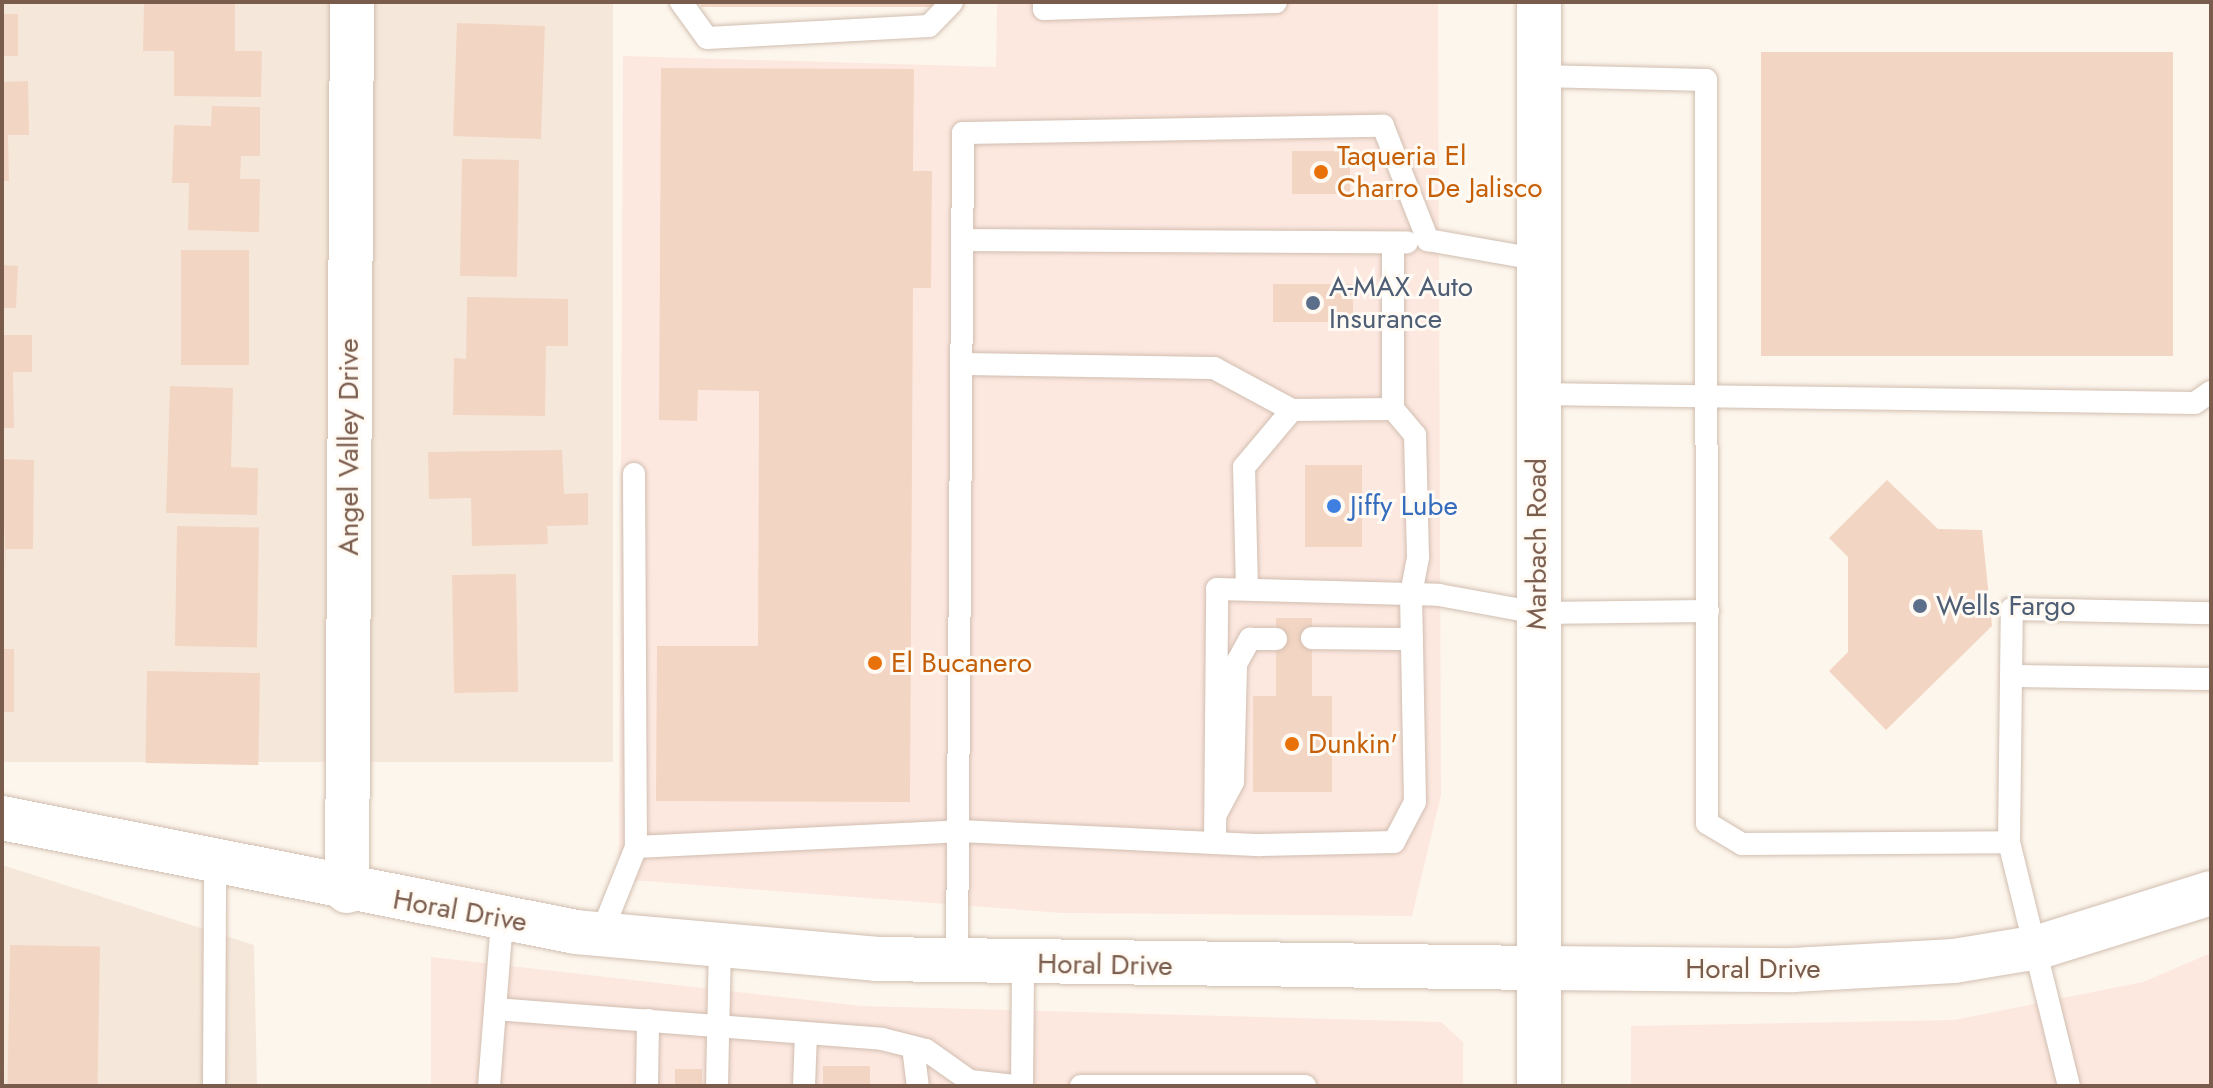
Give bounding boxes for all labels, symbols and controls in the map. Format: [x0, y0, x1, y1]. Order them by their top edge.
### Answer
place label: Taqueria El Charro De Jalisco [1337, 139, 1543, 205]
marker: Taqueria El Charro De Jalisco [1312, 163, 1330, 181]
place label: A-MAX Auto Insurance [1329, 270, 1473, 336]
marker: A-MAX Auto Insurance [1304, 294, 1322, 312]
street label: Angel Valley Drive [332, 338, 366, 556]
street label: Marbach Road [1520, 458, 1554, 630]
place label: Jiffy Lube [1350, 489, 1458, 523]
marker: Jiffy Lube [1325, 497, 1343, 515]
place label: Wells Fargo [1936, 589, 2076, 623]
marker: Wells Fargo [1911, 597, 1929, 615]
place label: El Bucanero [891, 646, 1032, 680]
marker: El Bucanero [866, 654, 884, 672]
place label: Dunkin' [1308, 727, 1398, 761]
marker: Dunkin' [1283, 735, 1301, 753]
street label: Horal Drive [390, 883, 530, 939]
street label: Horal Drive [1037, 947, 1173, 983]
street label: Horal Drive [1685, 952, 1821, 986]

